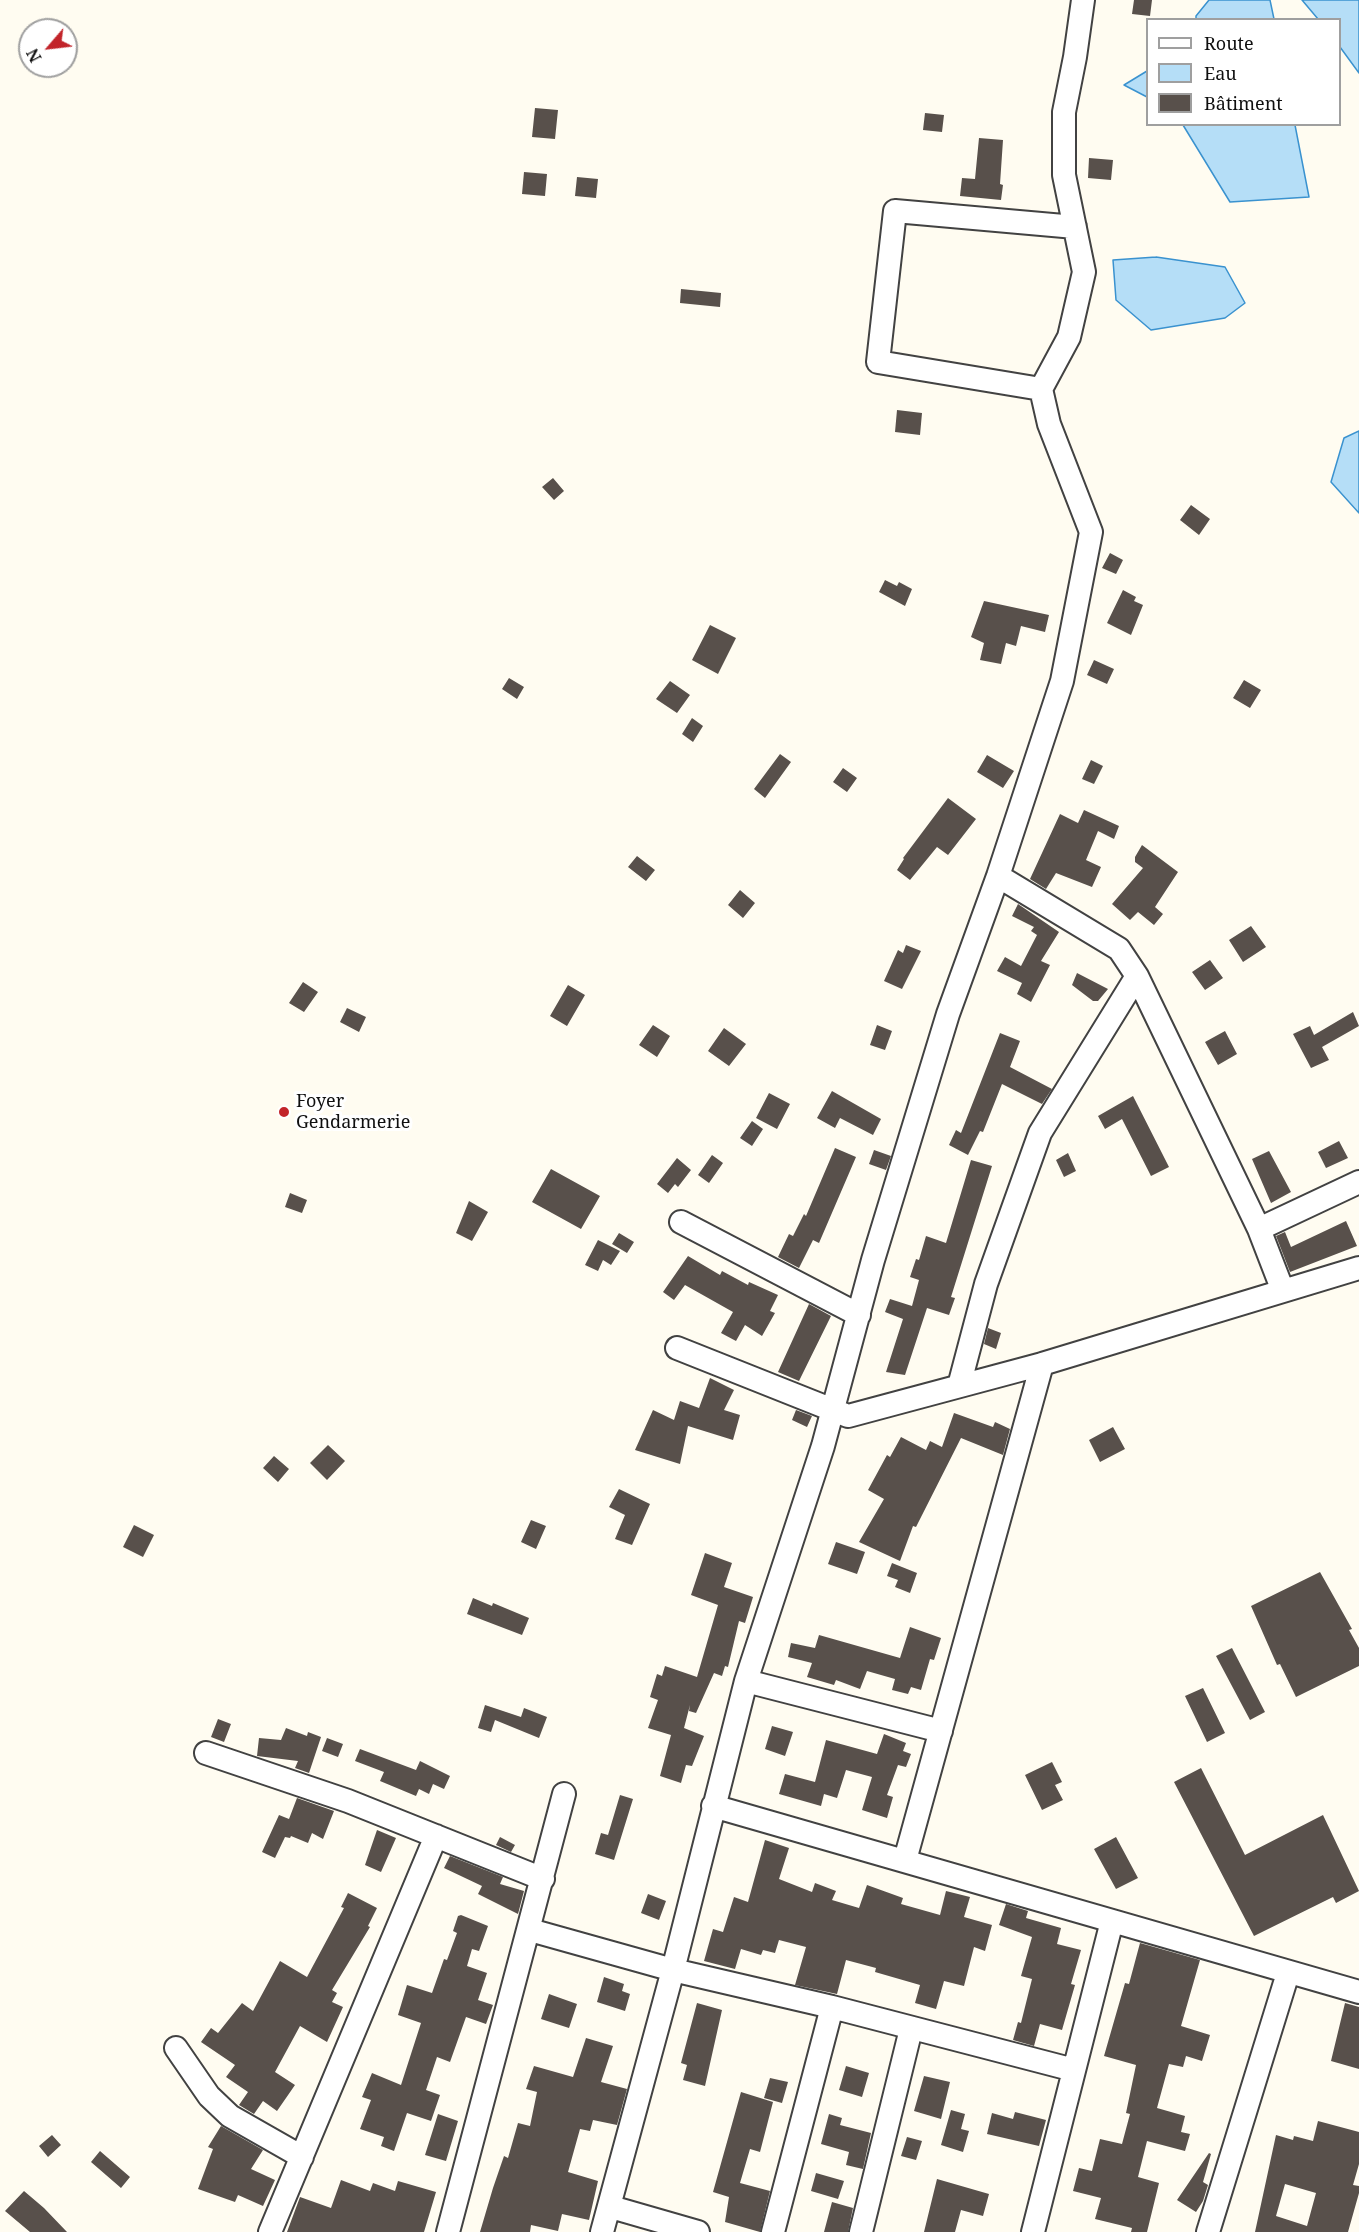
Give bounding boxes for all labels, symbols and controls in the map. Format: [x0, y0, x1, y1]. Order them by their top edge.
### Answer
north arrow [18, 18, 78, 78]
legend [1146, 18, 1341, 126]
text: Route [1204, 31, 1254, 55]
text: N [21, 45, 47, 66]
text: Eau [1204, 61, 1237, 85]
text: Bâtiment [1204, 91, 1283, 115]
place label: Foyer Gendarmerie [296, 1091, 410, 1134]
marker: Foyer Gendarmerie [277, 1105, 291, 1119]

